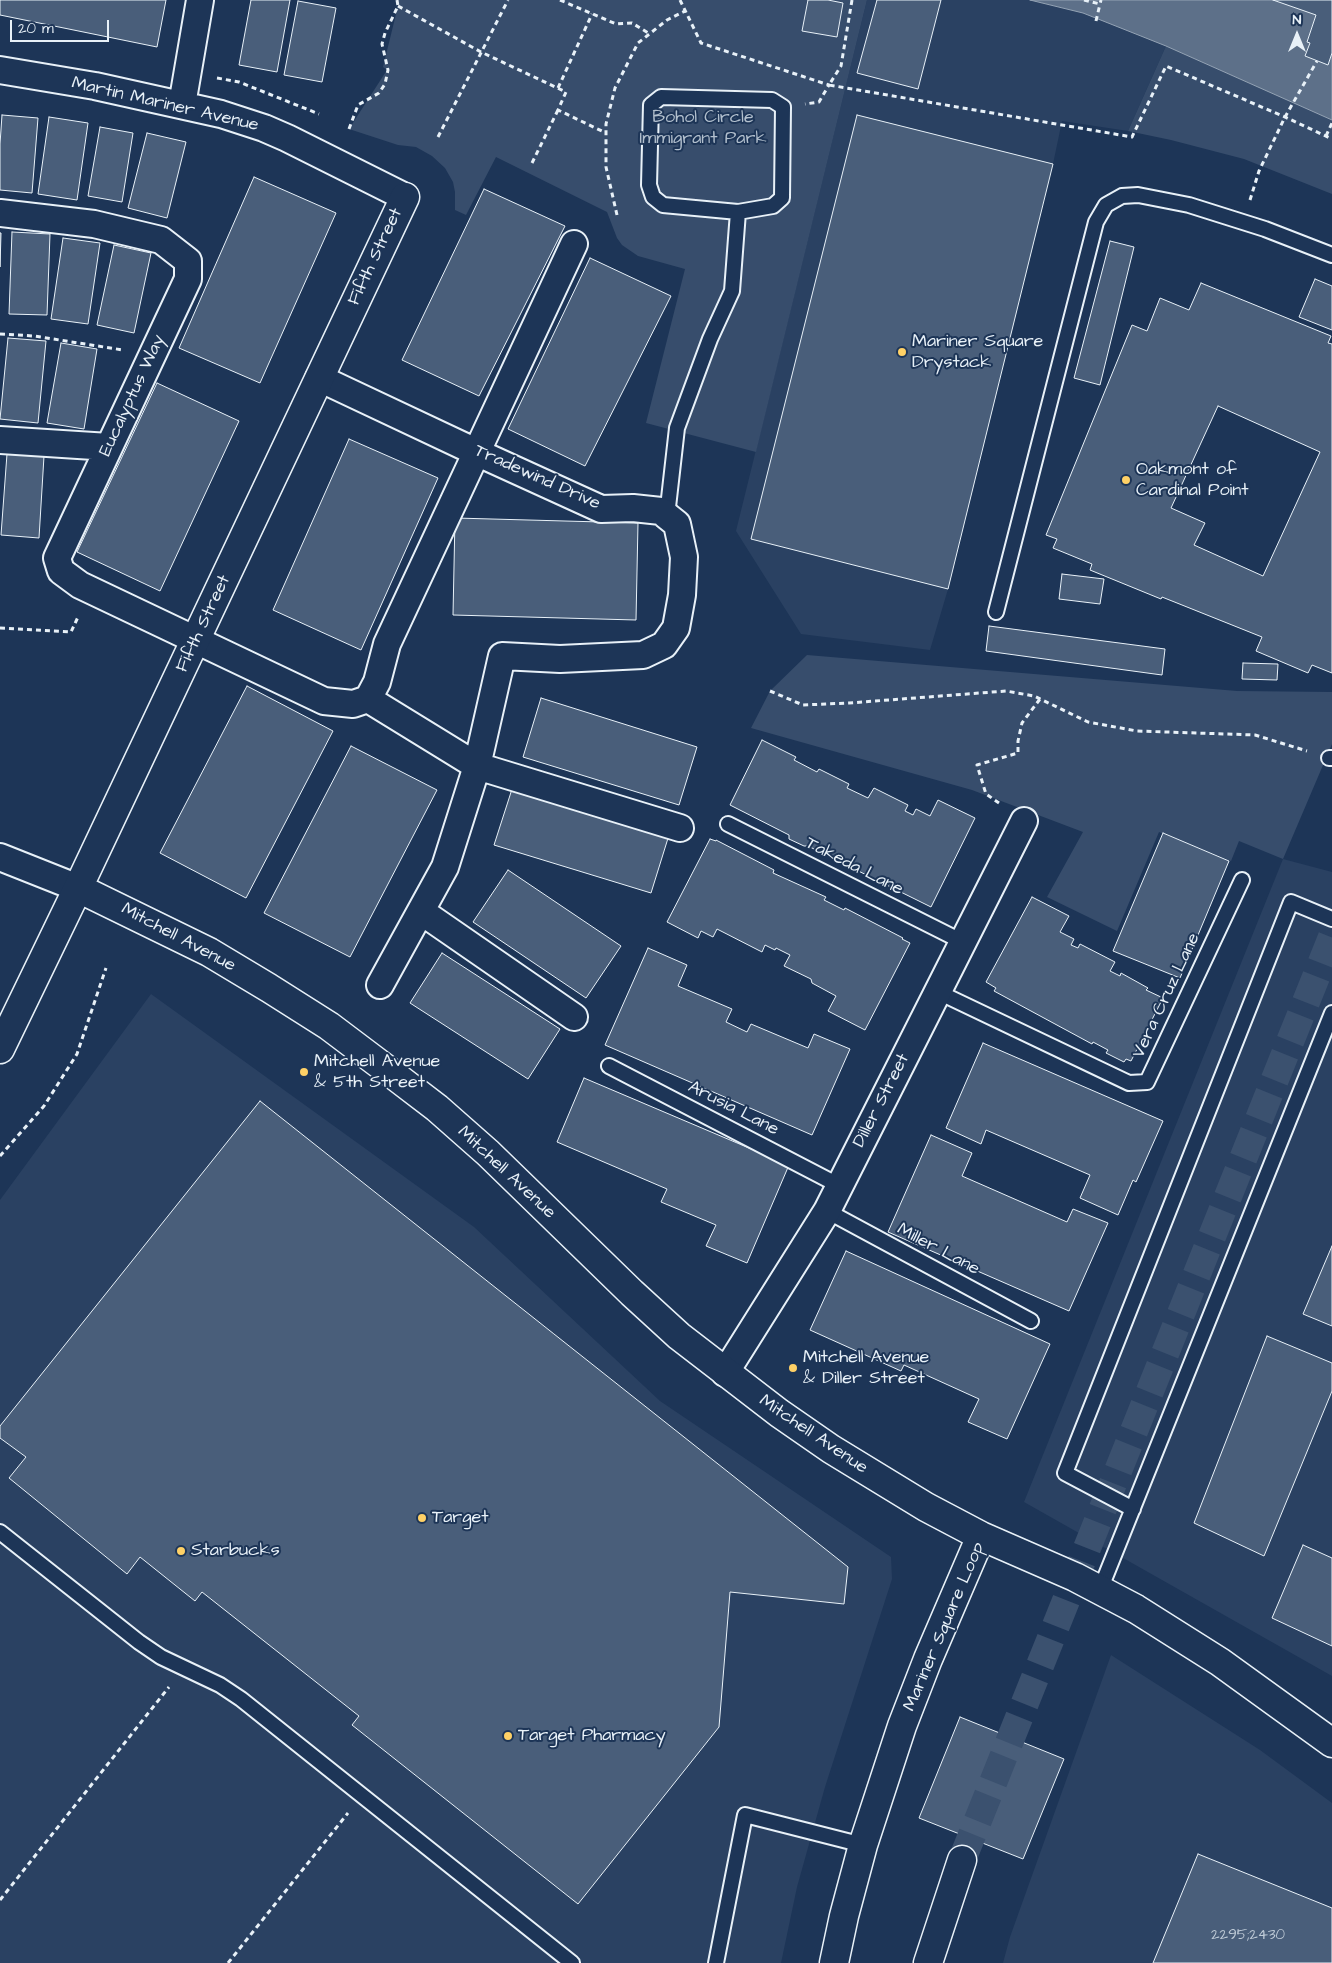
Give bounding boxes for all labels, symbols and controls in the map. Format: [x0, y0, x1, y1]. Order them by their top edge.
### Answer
scale bar [12, 10, 111, 42]
north arrow [1272, 10, 1322, 60]
text: N [1293, 10, 1301, 30]
text: 20 m [18, 18, 54, 39]
street label: Martin Mariner Avenue [69, 73, 261, 137]
park label: Bohol Circle Immigrant Park [640, 107, 766, 150]
street label: Fifth Street [344, 205, 408, 309]
place label: Mariner Square Drystack [912, 331, 1043, 374]
street label: Eucalyptus Way [95, 332, 171, 460]
marker: Mariner Square Drystack [896, 346, 908, 358]
street label: Tradewind Drive [471, 441, 603, 515]
place label: Oakmont of Cardinal Point [1136, 459, 1249, 502]
marker: Oakmont of Cardinal Point [1120, 474, 1132, 486]
street label: Fifth Street [172, 572, 236, 676]
street label: Takeda Lane [801, 833, 907, 901]
street label: Mitchell Avenue [117, 899, 239, 977]
street label: Vera Cruz Lane [1129, 930, 1205, 1062]
street label: Diller Street [849, 1050, 915, 1152]
place label: Mitchell Avenue & 5th Street [314, 1051, 440, 1094]
marker: Mitchell Avenue & 5th Street [298, 1066, 310, 1078]
street label: Arusia Lane [684, 1077, 782, 1141]
street label: Mitchell Avenue [452, 1122, 560, 1224]
street label: Miller Lane [893, 1219, 983, 1281]
place label: Mitchell Avenue & Diller Street [803, 1347, 929, 1390]
marker: Mitchell Avenue & Diller Street [787, 1362, 799, 1374]
street label: Mitchell Avenue [755, 1391, 871, 1479]
place label: Target [432, 1507, 489, 1529]
marker: Target [416, 1512, 428, 1524]
street label: Mariner Square Loop [900, 1539, 990, 1715]
place label: Starbucks [191, 1540, 280, 1562]
marker: Starbucks [175, 1545, 187, 1557]
place label: Target Pharmacy [518, 1725, 666, 1747]
marker: Target Pharmacy [502, 1730, 514, 1742]
house number: 2295;2430 [1211, 1927, 1285, 1945]

